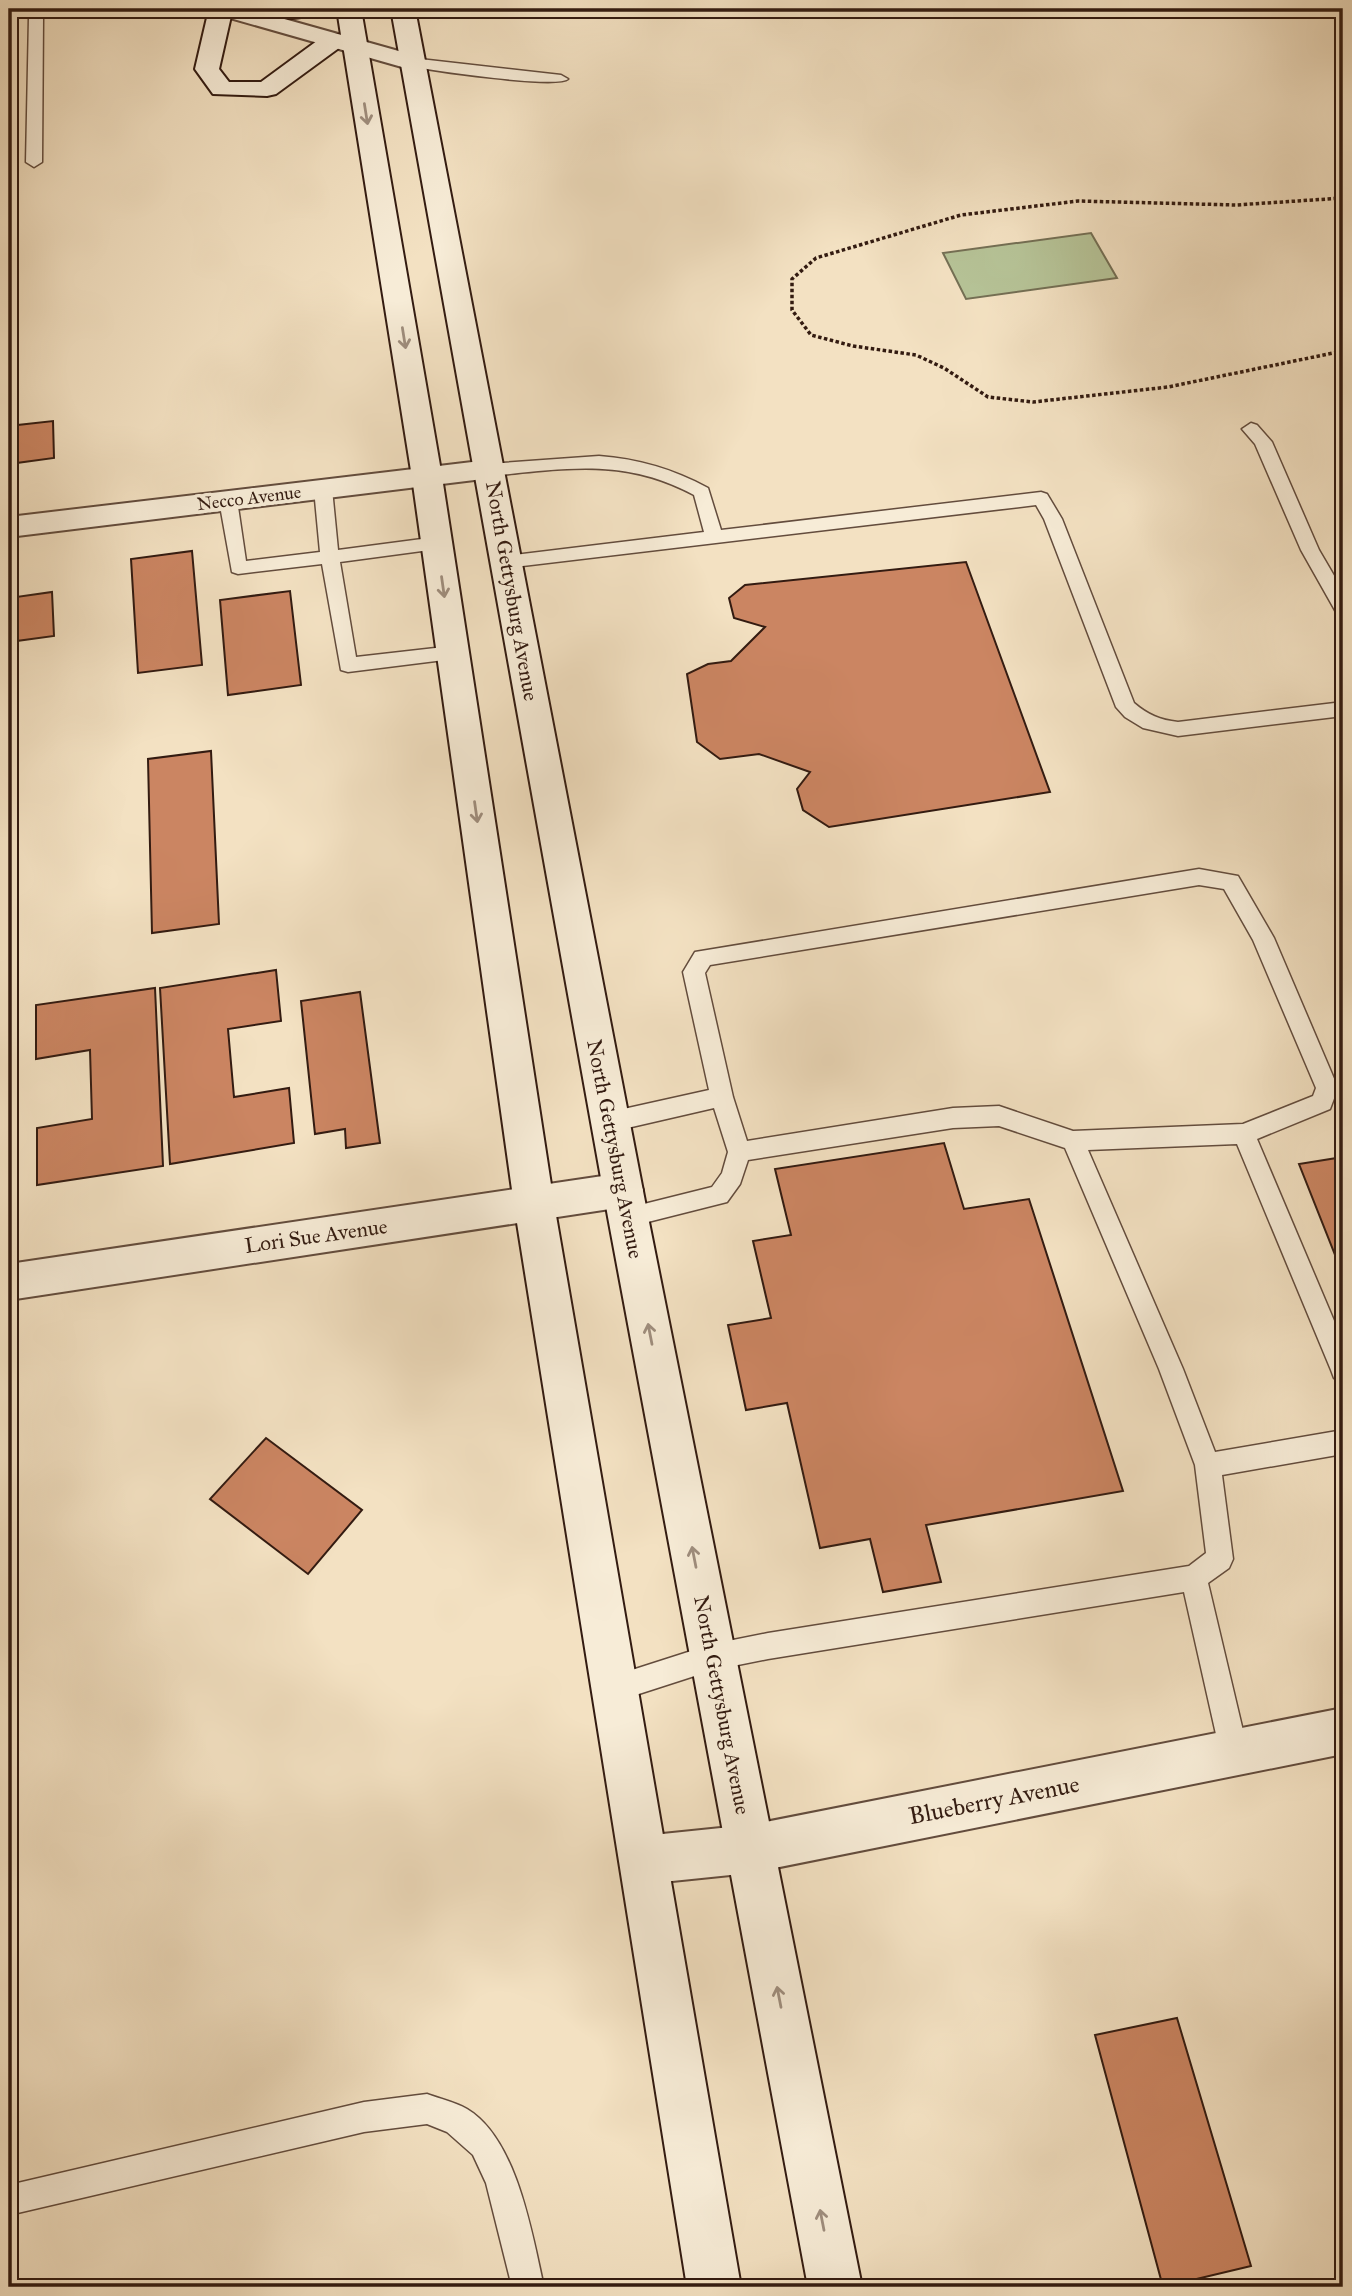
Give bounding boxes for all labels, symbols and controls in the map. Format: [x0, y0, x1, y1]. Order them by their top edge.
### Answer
one-way arrow [360, 102, 373, 125]
one-way arrow [398, 326, 411, 349]
street label: North Gettysburg Avenue [480, 479, 544, 703]
street label: Necco Avenue [196, 481, 302, 515]
one-way arrow [437, 575, 450, 598]
one-way arrow [470, 800, 483, 823]
street label: North Gettysburg Avenue [581, 1037, 649, 1261]
street label: Lori Sue Avenue [243, 1213, 389, 1259]
one-way arrow [643, 1323, 657, 1346]
one-way arrow [686, 1546, 700, 1569]
street label: North Gettysburg Avenue [688, 1593, 756, 1817]
street label: Blueberry Avenue [906, 1769, 1082, 1831]
one-way arrow [772, 1986, 785, 2009]
one-way arrow [815, 2209, 828, 2232]

